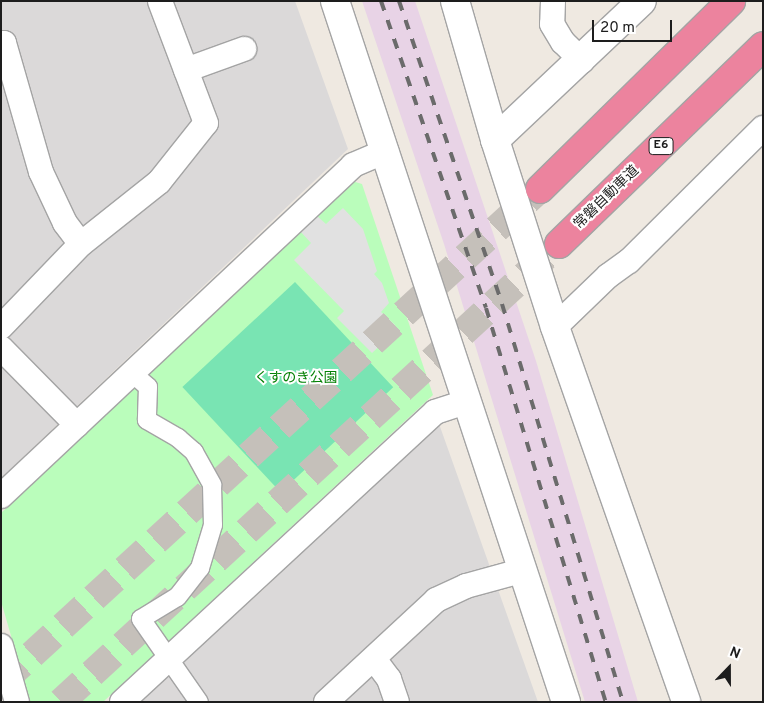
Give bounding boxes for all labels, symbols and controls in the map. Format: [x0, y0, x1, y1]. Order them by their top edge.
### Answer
scale bar [594, 10, 674, 42]
text: 20 m [600, 19, 635, 38]
road number: E6 [648, 136, 674, 156]
street label: 常磐自動車道 [571, 163, 643, 233]
park label: くすのき公園 [254, 371, 338, 387]
north arrow [704, 643, 754, 693]
text: N [727, 644, 743, 663]

